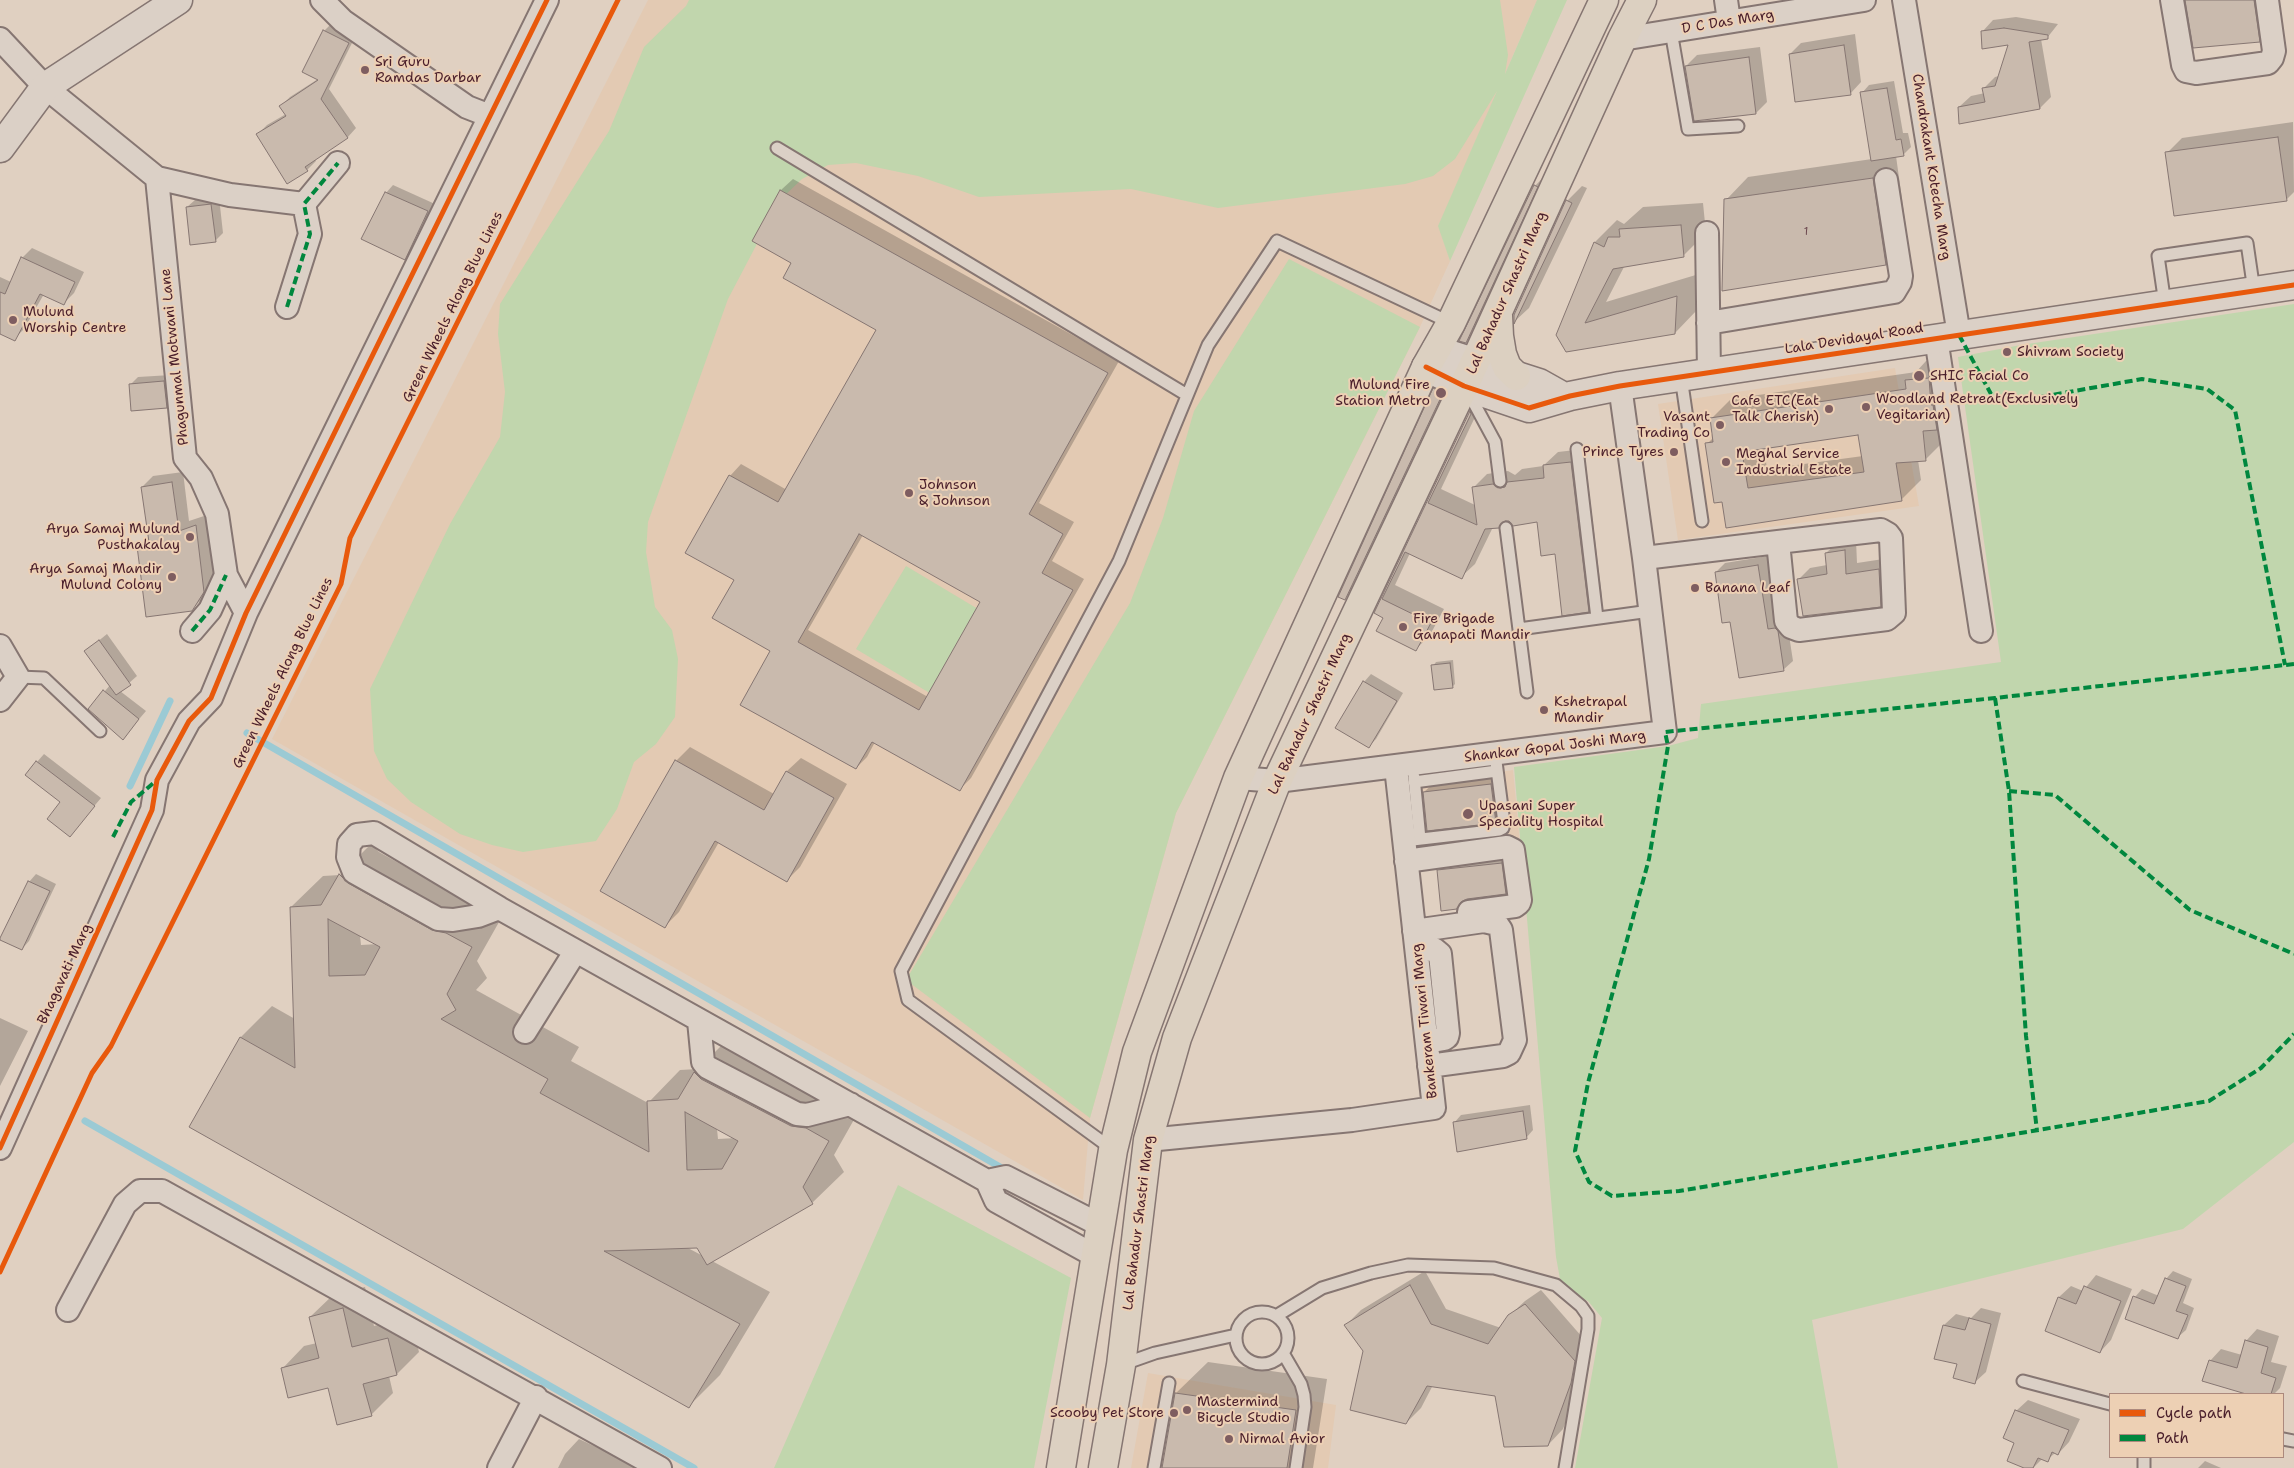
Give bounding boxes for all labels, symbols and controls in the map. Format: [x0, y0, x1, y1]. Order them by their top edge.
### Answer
street label: D C Das Marg [1681, 6, 1775, 38]
place label: Sri Guru Ramdas Darbar [375, 54, 481, 86]
marker: Sri Guru Ramdas Darbar [359, 64, 371, 76]
street label: Chandrakant Kotecha Marg [1908, 73, 1954, 261]
street label: Green Wheels Along Blue Lines [399, 209, 507, 405]
street label: Lal Bahadur Shastri Marg [1463, 209, 1551, 377]
house number: 1 [1804, 225, 1808, 239]
street label: Phagunmal Motwani Lane [157, 268, 193, 446]
place label: Mulund Worship Centre [23, 304, 126, 336]
marker: Mulund Worship Centre [7, 314, 19, 326]
street label: Lala Devidayal Road [1784, 320, 1924, 358]
place label: Shivram Society [2017, 344, 2124, 360]
marker: Shivram Society [2001, 346, 2013, 358]
place label: SHIC Facial Co [1930, 368, 2029, 384]
marker: SHIC Facial Co [1912, 369, 1926, 383]
place label: Mulund Fire Station Metro [1335, 377, 1430, 410]
marker: Mulund Fire Station Metro [1434, 386, 1448, 400]
place label: Woodland Retreat(Exclusively Vegitarian) [1876, 391, 2078, 424]
place label: Cafe ETC(Eat Talk Cherish) [1731, 393, 1819, 426]
marker: Woodland Retreat(Exclusively Vegitarian) [1860, 401, 1872, 413]
marker: Cafe ETC(Eat Talk Cherish) [1823, 403, 1835, 415]
place label: Vasant Trading Co [1637, 409, 1710, 442]
marker: Vasant Trading Co [1714, 419, 1726, 431]
place label: Prince Tyres [1583, 444, 1664, 460]
marker: Prince Tyres [1668, 446, 1680, 458]
place label: Meghal Service Industrial Estate [1736, 446, 1852, 478]
marker: Meghal Service Industrial Estate [1720, 456, 1732, 468]
place label: Johnson & Johnson [919, 477, 990, 510]
marker: Johnson & Johnson [903, 487, 915, 499]
place label: Arya Samaj Mulund Pusthakalay [46, 521, 180, 554]
marker: Arya Samaj Mulund Pusthakalay [184, 531, 196, 543]
place label: Arya Samaj Mandir Mulund Colony [29, 561, 162, 594]
marker: Arya Samaj Mandir Mulund Colony [166, 571, 178, 583]
street label: Green Wheels Along Blue Lines [229, 575, 337, 771]
place label: Banana Leaf [1705, 580, 1790, 596]
marker: Banana Leaf [1689, 582, 1701, 594]
place label: Fire Brigade Ganapati Mandir [1413, 611, 1530, 644]
marker: Fire Brigade Ganapati Mandir [1397, 621, 1409, 633]
street label: Lal Bahadur Shastri Marg [1265, 631, 1355, 797]
place label: Kshetrapal Mandir [1554, 694, 1627, 726]
marker: Kshetrapal Mandir [1538, 704, 1550, 716]
street label: Shankar Gopal Joshi Marg [1463, 728, 1647, 766]
place label: Upasani Super Speciality Hospital [1479, 798, 1603, 830]
marker: Upasani Super Speciality Hospital [1461, 807, 1475, 821]
street label: Bhagavati Marg [34, 921, 96, 1027]
street label: Bankeram Tiwari Marg [1408, 943, 1442, 1099]
street label: Lal Bahadur Shastri Marg [1120, 1135, 1158, 1311]
legend [2109, 1393, 2284, 1458]
place label: Mastermind Bicycle Studio [1197, 1394, 1290, 1426]
text: Cycle path [2156, 1403, 2232, 1423]
marker: Mastermind Bicycle Studio [1181, 1404, 1193, 1416]
place label: Scooby Pet Store [1050, 1405, 1164, 1421]
marker: Scooby Pet Store [1168, 1407, 1180, 1419]
text: Path [2156, 1428, 2189, 1448]
place label: Nirmal Avior [1239, 1431, 1325, 1447]
marker: Nirmal Avior [1223, 1433, 1235, 1445]

